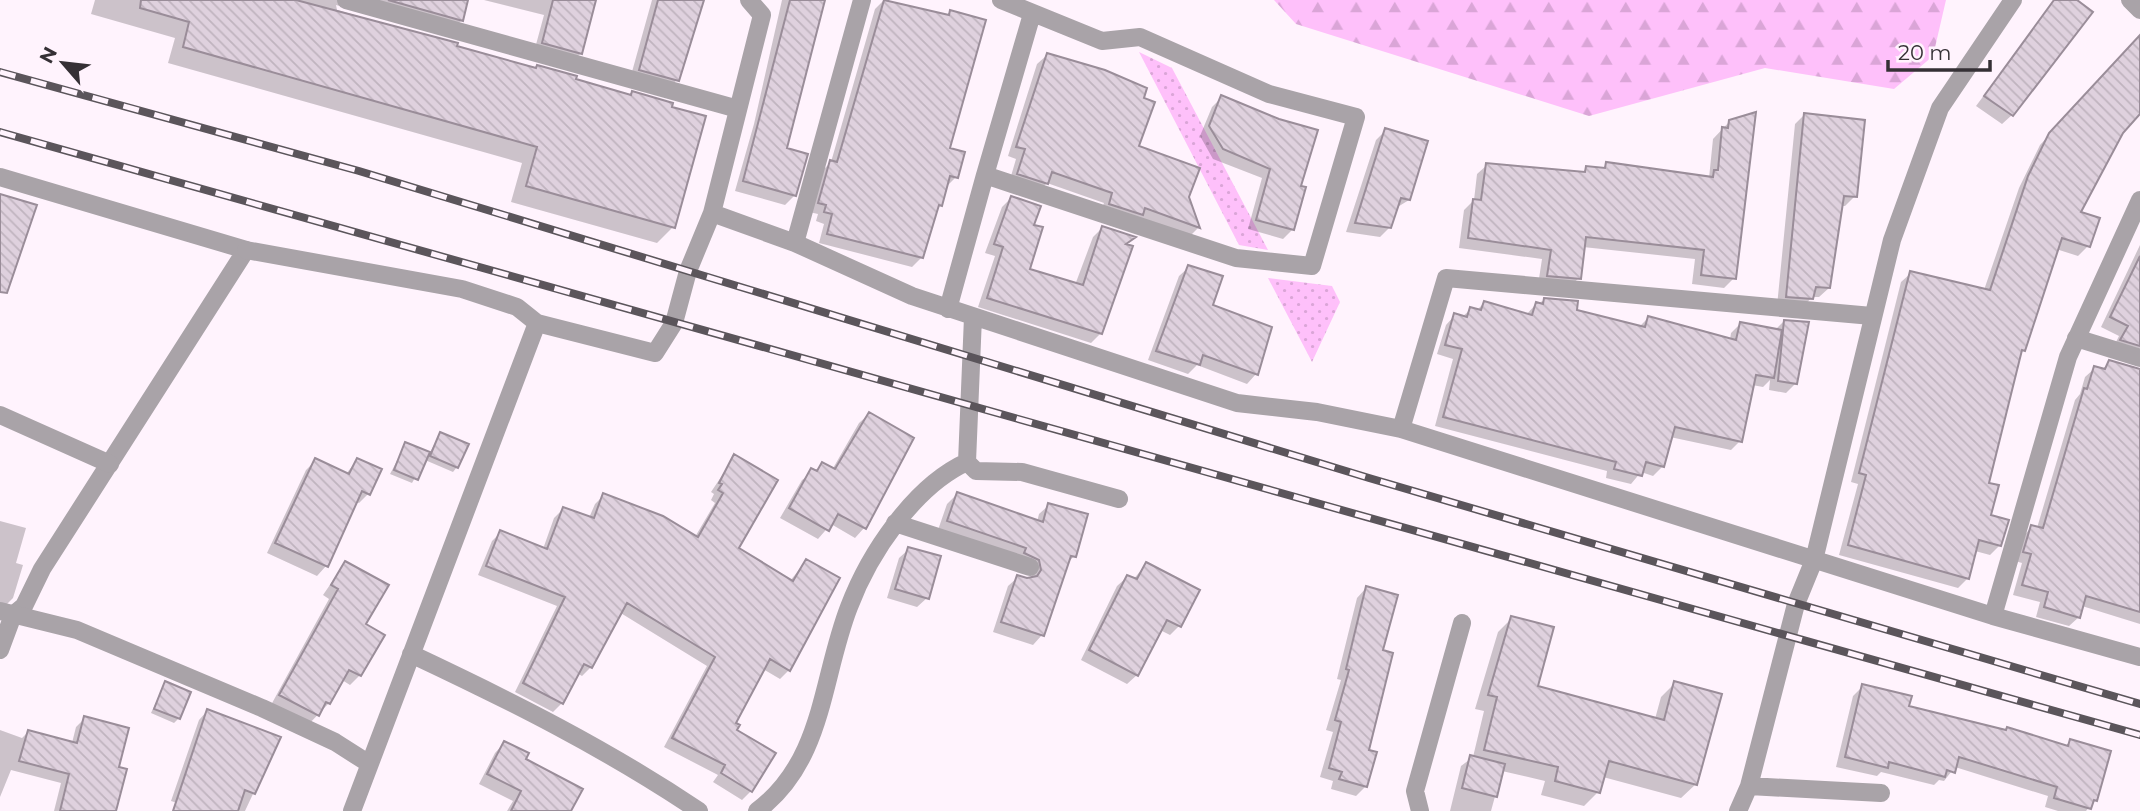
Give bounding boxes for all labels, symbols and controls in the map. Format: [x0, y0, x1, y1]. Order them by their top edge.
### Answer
north arrow [28, 28, 98, 98]
scale bar [1888, 28, 1990, 72]
text: 20 m [1898, 40, 1952, 65]
text: N [35, 43, 62, 67]

